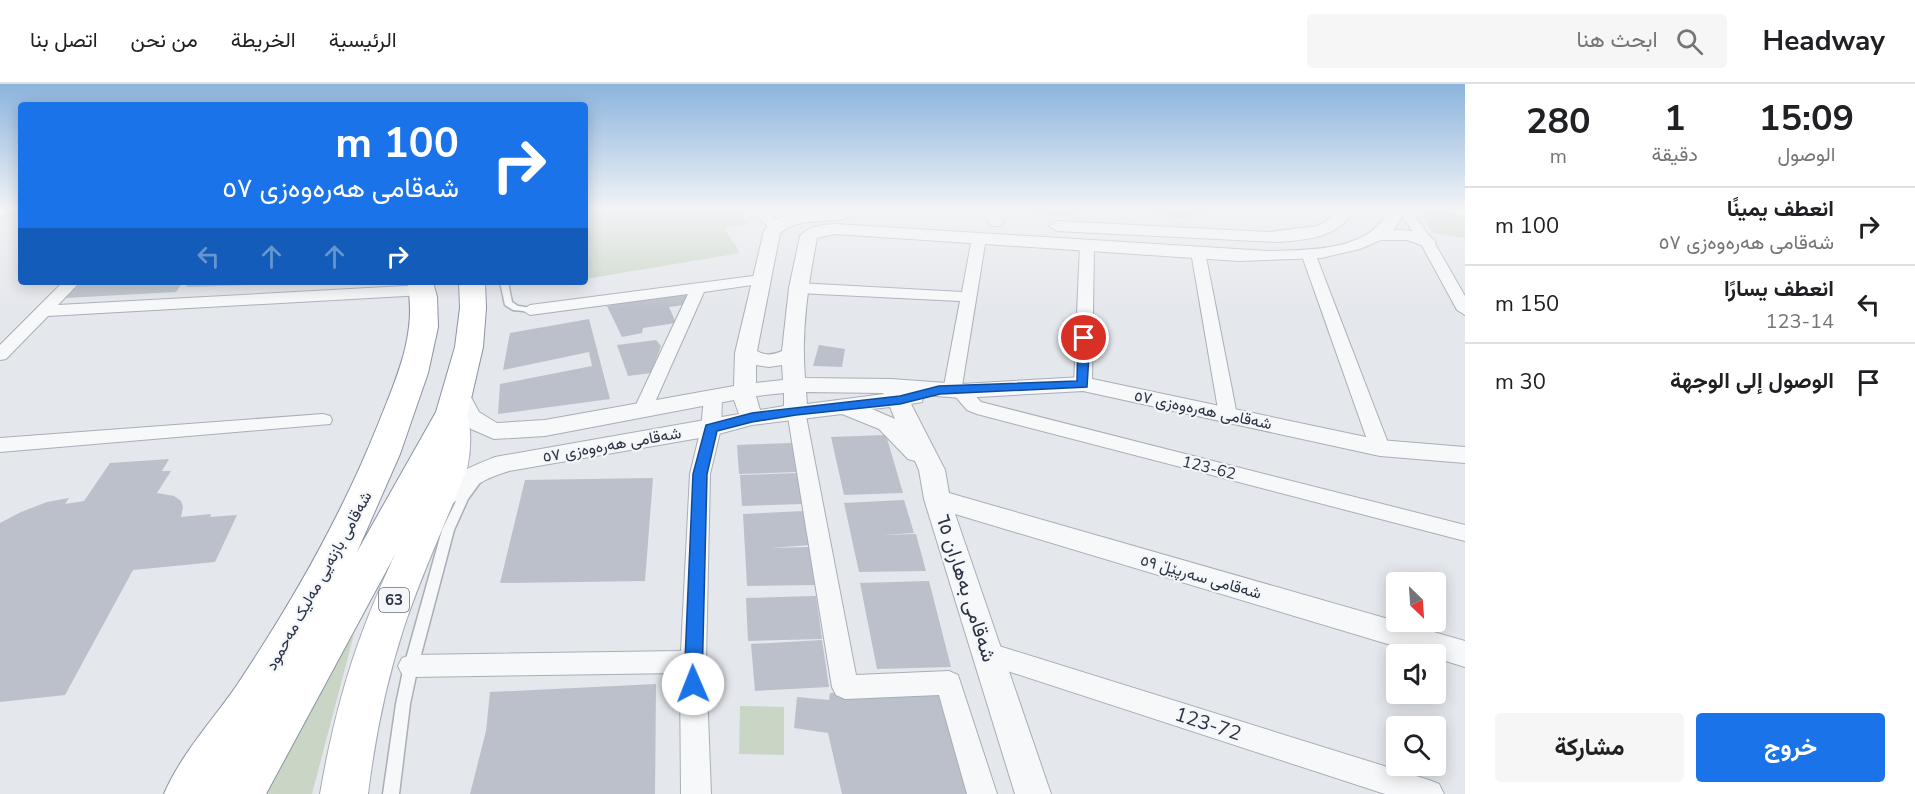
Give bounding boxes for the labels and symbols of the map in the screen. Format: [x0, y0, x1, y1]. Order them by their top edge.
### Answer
pin [1058, 312, 1109, 363]
street label: شەقامی هەرەوەزی ٥٧ [1132, 385, 1274, 435]
street label: شەقامی هەرەوەزی ٥٧ [541, 422, 683, 468]
street label: 123-62 [1180, 451, 1238, 485]
street label: شەقامی بازنەیی مەلیک مەحمود [261, 488, 377, 674]
street label: شەقامی بەهاران ٦٥ [929, 510, 1003, 666]
street label: شەقامی سەرپێڵ ٥٩ [1138, 549, 1264, 605]
north arrow [1386, 572, 1446, 632]
road number: 63 [379, 588, 409, 612]
position arrow [661, 652, 725, 716]
street label: 123-72 [1171, 701, 1245, 747]

